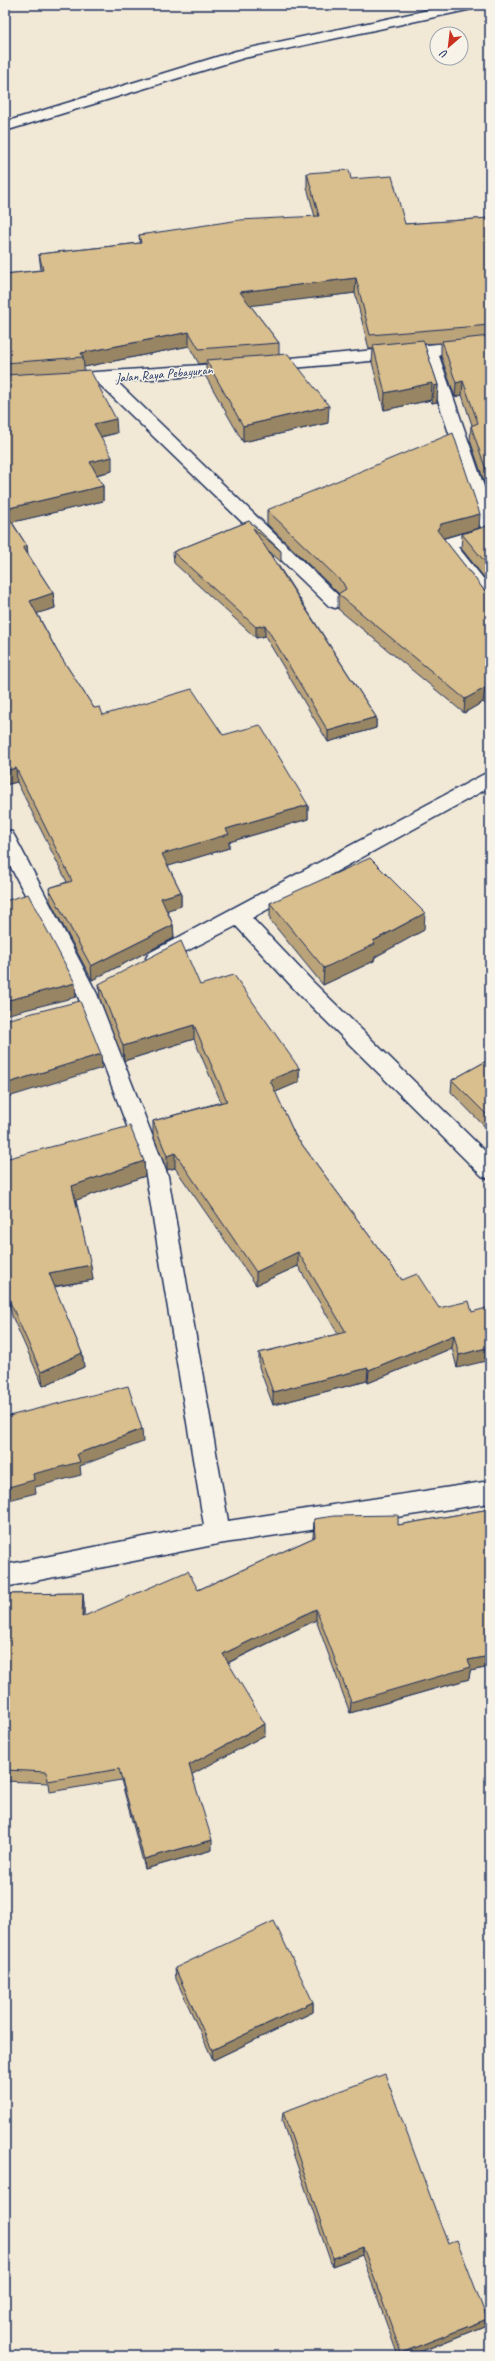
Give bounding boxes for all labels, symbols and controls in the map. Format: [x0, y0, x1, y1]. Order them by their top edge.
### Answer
north arrow [429, 26, 469, 66]
text: U [436, 46, 450, 62]
street label: Jalan Raya Pebayuran [114, 362, 214, 386]

